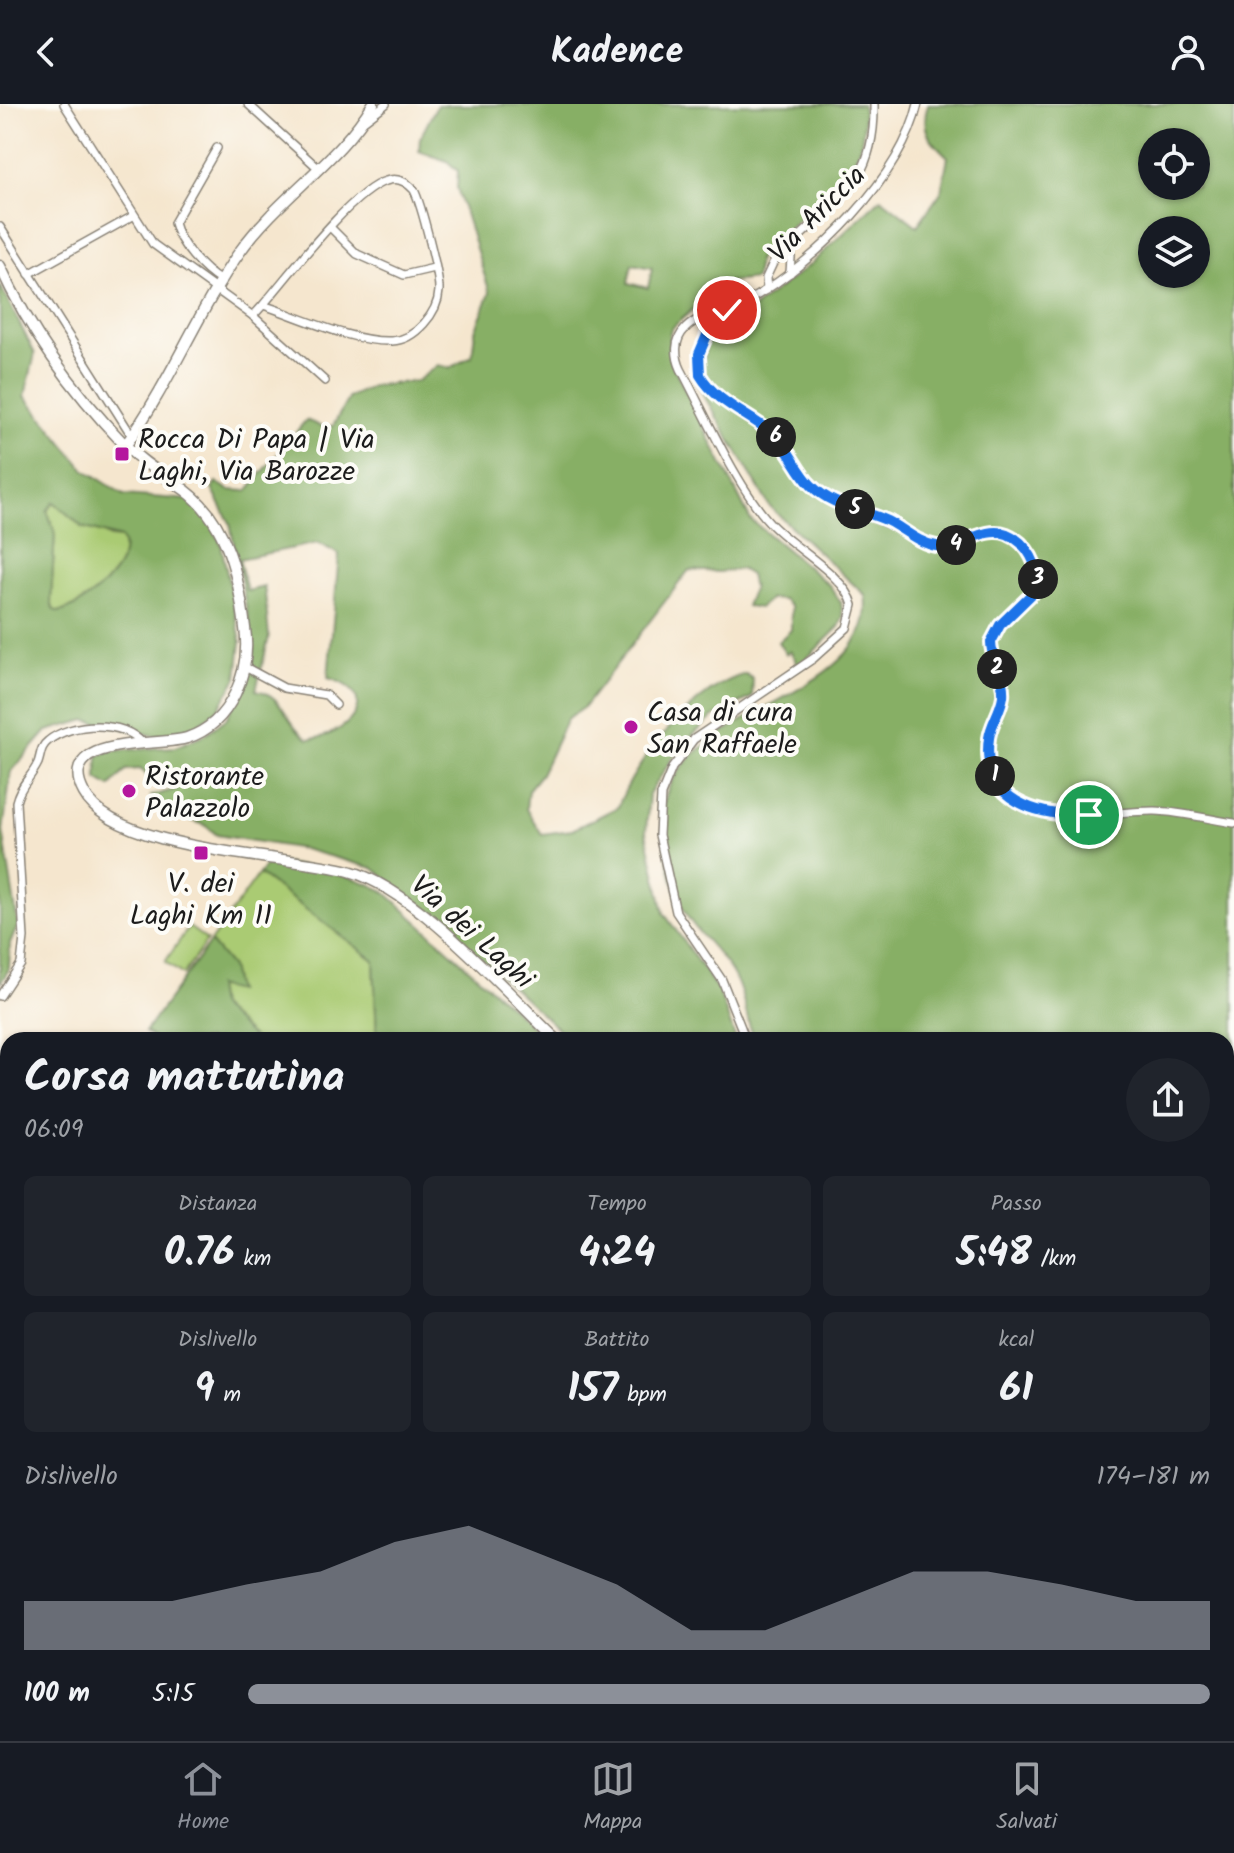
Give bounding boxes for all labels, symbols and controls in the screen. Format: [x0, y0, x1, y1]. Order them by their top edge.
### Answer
text: Kadence [551, 24, 683, 81]
icon: back [24, 30, 68, 74]
icon: person [1166, 30, 1210, 74]
map controls [1138, 128, 1210, 288]
button: locate [1138, 128, 1210, 200]
street label: Via Ariccia [758, 155, 877, 274]
button: layers [1138, 216, 1210, 288]
pin [693, 276, 761, 344]
icon: check [705, 288, 749, 332]
pin: 6 [756, 417, 796, 457]
place label: Rocca Di Papa | Via Laghi, Via Barozze [138, 418, 375, 495]
text: 6 [770, 419, 782, 454]
marker: Rocca Di Papa | Via Laghi, Via Barozze [113, 445, 131, 463]
pin: 5 [835, 489, 875, 529]
text: 5 [849, 491, 861, 526]
pin: 4 [936, 525, 976, 565]
text: 4 [950, 527, 962, 562]
pin: 3 [1018, 559, 1058, 599]
text: 3 [1032, 561, 1044, 596]
pin: 2 [977, 649, 1017, 689]
text: 2 [991, 651, 1003, 686]
place label: Casa di cura San Raffaele [647, 691, 797, 768]
marker: Casa di cura San Raffaele [622, 718, 640, 736]
place label: Ristorante Palazzolo [145, 755, 265, 832]
pin: 1 [975, 756, 1015, 796]
text: 1 [992, 758, 998, 793]
pin [1055, 781, 1123, 849]
marker: Ristorante Palazzolo [120, 782, 138, 800]
icon: arrive [1067, 793, 1111, 837]
marker: V. dei Laghi Km 11 [192, 844, 210, 862]
place label: V. dei Laghi Km 11 [130, 862, 272, 939]
street label: Via dei Laghi [399, 865, 545, 1002]
text: Corsa mattutina [24, 1044, 345, 1114]
button: share [1126, 1058, 1210, 1142]
text: 06:09 [24, 1109, 84, 1151]
text: Distanza [178, 1187, 257, 1222]
text: Tempo [587, 1187, 647, 1222]
text: Passo [991, 1187, 1042, 1222]
text: 0.76 [164, 1222, 235, 1286]
text: 4:24 [579, 1222, 655, 1286]
text: 5:48 [956, 1222, 1032, 1286]
text: km [235, 1242, 271, 1277]
text: /km [1032, 1242, 1076, 1277]
text: Dislivello [178, 1323, 257, 1358]
text: Battito [584, 1323, 650, 1358]
text: kcal [998, 1323, 1034, 1358]
text: 9 [194, 1358, 215, 1422]
text: 157 [567, 1358, 618, 1422]
text: 61 [999, 1358, 1033, 1422]
text: m [215, 1378, 241, 1413]
text: bpm [618, 1378, 667, 1413]
text: Dislivello [24, 1456, 118, 1498]
text: 174–181 m [1097, 1456, 1210, 1498]
text: 100 m [24, 1673, 90, 1715]
text: 5:15 [152, 1673, 194, 1715]
tab: Home [177, 1757, 229, 1840]
tab: Mappa [583, 1757, 642, 1840]
tab: Salvati [996, 1757, 1057, 1840]

